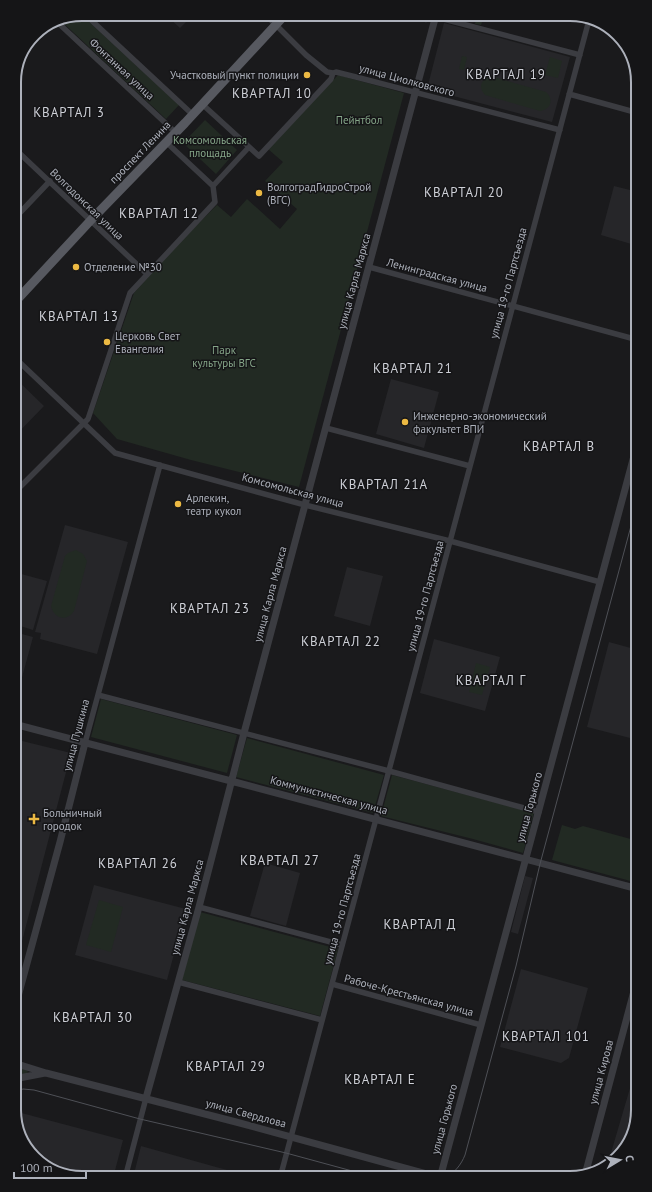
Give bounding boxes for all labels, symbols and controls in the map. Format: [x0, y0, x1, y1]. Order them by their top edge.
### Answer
street label: Фонтанная улица [87, 35, 157, 103]
street label: улица Циолковского [358, 61, 456, 99]
district label: КВАРТАЛ 19 [466, 66, 546, 83]
place label: Участковый пункт полиции [170, 68, 299, 82]
marker: Участковый пункт полиции [302, 70, 312, 80]
district label: КВАРТАЛ 10 [232, 85, 312, 102]
district label: КВАРТАЛ 3 [33, 104, 105, 121]
park label: Пейнтбол [336, 113, 382, 127]
street label: проспект Ленина [106, 118, 174, 186]
park label: Комсомольская площадь [173, 133, 247, 160]
street label: Волгодонская улица [47, 165, 127, 243]
place label: ВолгоградГидроСтрой (ВГС) [267, 180, 371, 207]
district label: КВАРТАЛ 20 [424, 184, 504, 201]
marker: ВолгоградГидроСтрой (ВГС) [254, 188, 264, 198]
district label: КВАРТАЛ 12 [119, 205, 199, 222]
street label: улица 19-го Партсъезда [486, 226, 530, 340]
street label: улица Карла Маркса [334, 232, 374, 330]
street label: Ленинградская улица [384, 255, 489, 295]
place label: Отделение №30 [84, 260, 162, 274]
marker: Отделение №30 [71, 262, 81, 272]
district label: КВАРТАЛ 13 [39, 308, 119, 325]
place label: Церковь Свет Евангелия [115, 329, 180, 356]
marker: Церковь Свет Евангелия [102, 337, 112, 347]
park label: Парк культуры ВГС [192, 343, 256, 370]
district label: КВАРТАЛ 21 [373, 360, 453, 377]
place label: Инженерно-экономический факультет ВПИ [413, 409, 547, 436]
marker: Инженерно-экономический факультет ВПИ [400, 417, 410, 427]
district label: КВАРТАЛ В [523, 438, 595, 455]
street label: Комсомольская улица [241, 470, 345, 510]
district label: КВАРТАЛ 21А [340, 476, 428, 493]
place label: Арлекин, театр кукол [186, 491, 241, 518]
marker: Арлекин, театр кукол [173, 499, 183, 509]
street label: улица 19-го Партсъезда [403, 539, 447, 653]
street label: улица Карла Маркса [250, 545, 290, 643]
district label: КВАРТАЛ 23 [170, 600, 250, 617]
district label: КВАРТАЛ 22 [301, 633, 381, 650]
district label: КВАРТАЛ Г [456, 672, 526, 689]
street label: улица Пушкина [60, 697, 92, 773]
street label: улица Горького [513, 770, 545, 844]
street label: Коммунистическая улица [269, 773, 389, 817]
place label: Больничный городок [43, 806, 102, 833]
marker: Больничный городок [28, 813, 40, 825]
district label: КВАРТАЛ 27 [240, 852, 320, 869]
street label: улица 19-го Партсъезда [320, 852, 364, 966]
district label: КВАРТАЛ 26 [98, 855, 178, 872]
street label: улица Карла Маркса [167, 858, 207, 956]
district label: КВАРТАЛ Д [384, 916, 457, 933]
street label: Рабоче-Крестьянская улица [343, 971, 475, 1019]
district label: КВАРТАЛ 30 [53, 1009, 133, 1026]
district label: КВАРТАЛ 101 [502, 1028, 590, 1045]
street label: улица Кирова [586, 1038, 616, 1106]
district label: КВАРТАЛ 29 [186, 1058, 266, 1075]
district label: КВАРТАЛ Е [344, 1071, 416, 1088]
street label: улица Горького [428, 1082, 460, 1156]
street label: улица Свердлова [204, 1096, 288, 1130]
north arrow [600, 1140, 640, 1180]
scale bar [14, 1154, 86, 1180]
text: С [622, 1154, 637, 1163]
text: 100 m [20, 1160, 53, 1175]

